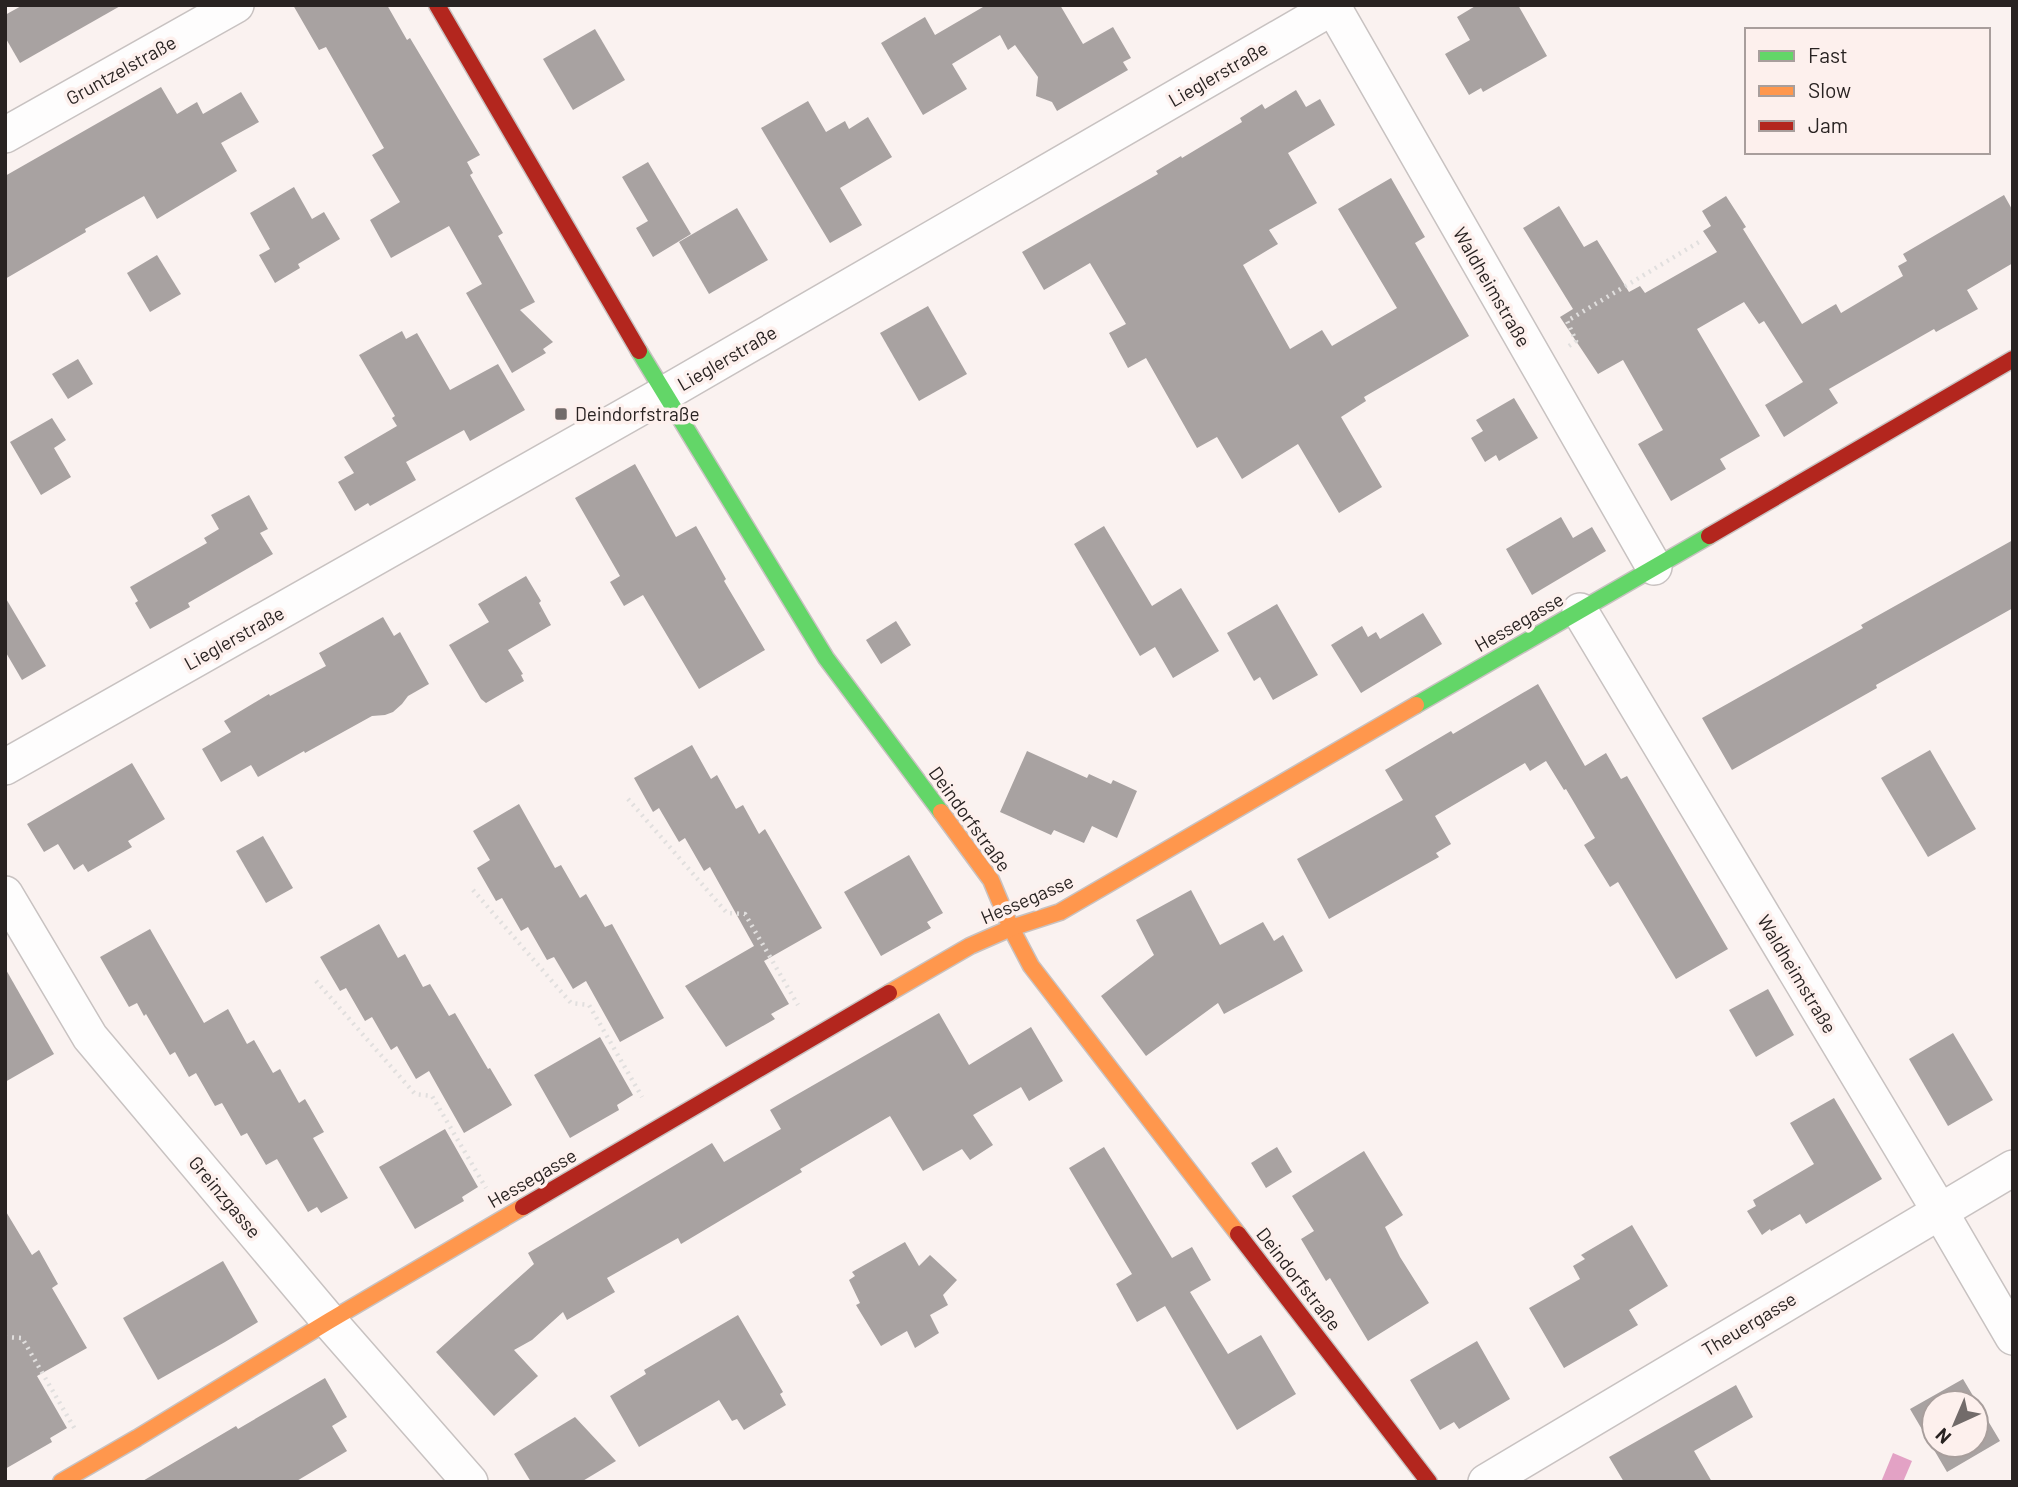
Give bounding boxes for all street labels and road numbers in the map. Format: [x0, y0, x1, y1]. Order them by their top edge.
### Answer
street label: Gruntzelstraße [62, 30, 180, 109]
street label: Lieglerstraße [1164, 36, 1271, 111]
street label: Waldheimstraße [1449, 223, 1536, 351]
street label: Lieglerstraße [673, 320, 780, 395]
street label: Hessegasse [1470, 587, 1567, 656]
street label: Lieglerstraße [180, 601, 288, 674]
street label: Deindorfstraße [925, 762, 1016, 876]
street label: Hessegasse [977, 869, 1077, 928]
street label: Waldheimstraße [1753, 910, 1842, 1037]
street label: Hessegasse [483, 1143, 580, 1212]
street label: Greinzgasse [184, 1151, 266, 1242]
street label: Deindorfstraße [1252, 1223, 1347, 1335]
street label: Theuergasse [1697, 1286, 1800, 1361]

